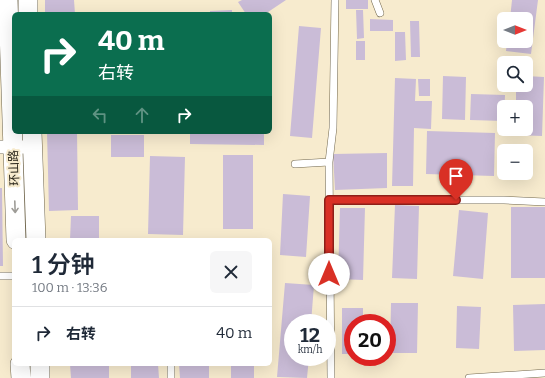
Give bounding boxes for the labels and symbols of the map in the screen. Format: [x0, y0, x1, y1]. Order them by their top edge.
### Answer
north arrow [497, 12, 533, 48]
street label: 环山路 [6, 150, 22, 186]
pin [439, 159, 473, 200]
one-way arrow [11, 200, 19, 213]
position arrow [308, 253, 350, 295]
speed limit sign: 20 [344, 314, 396, 366]

